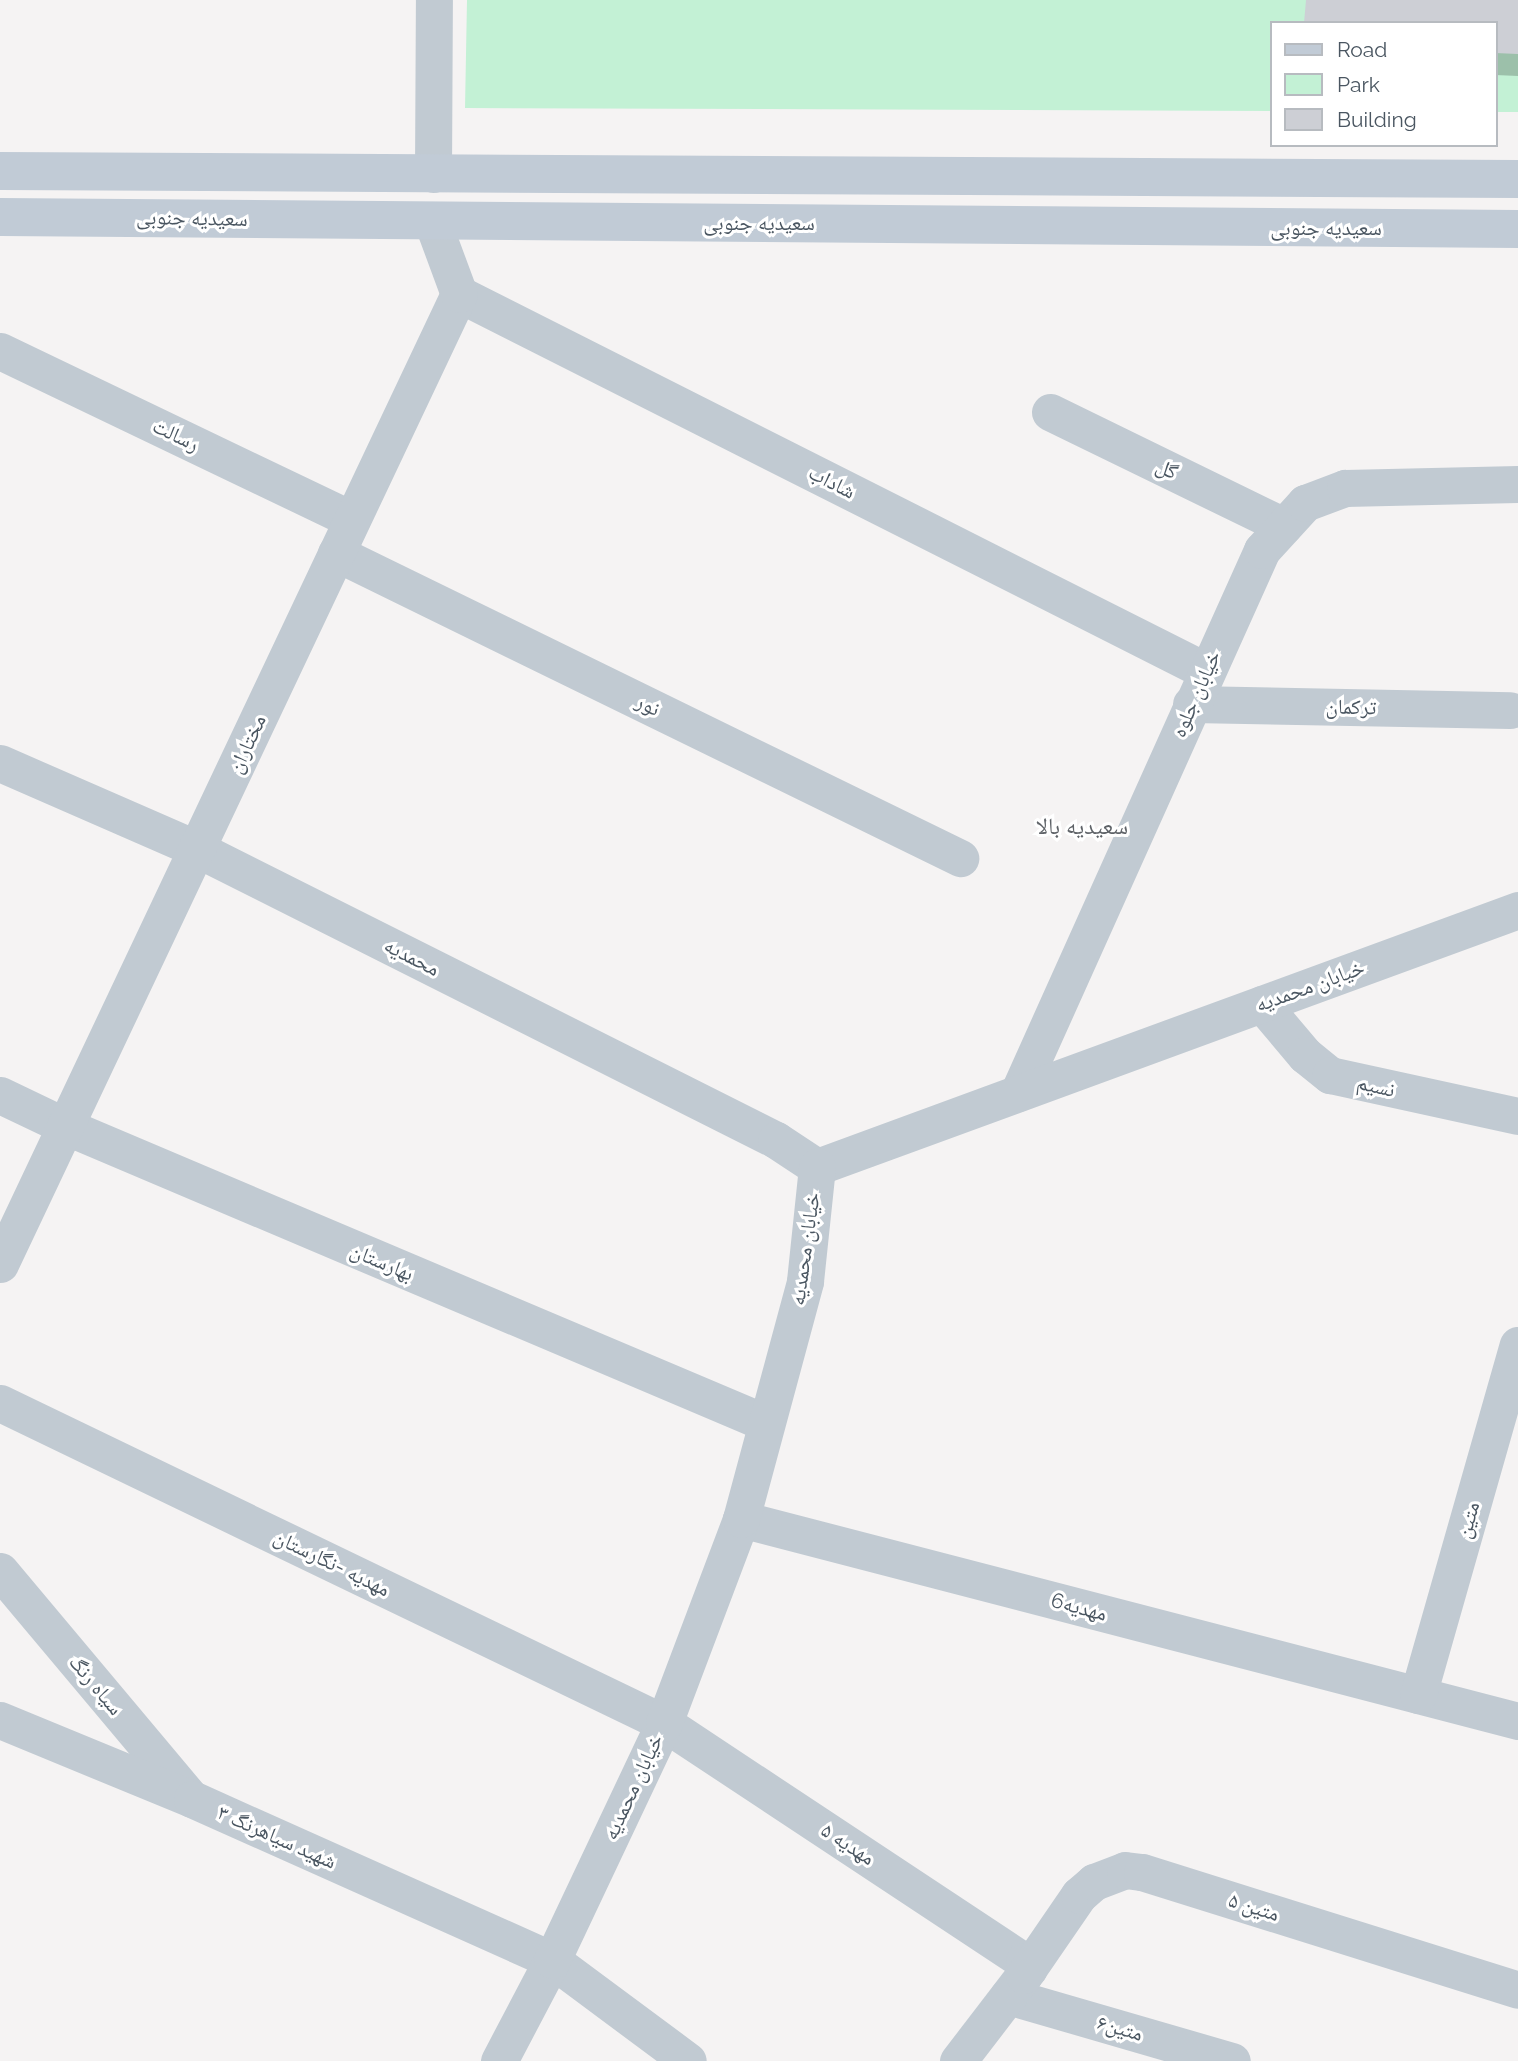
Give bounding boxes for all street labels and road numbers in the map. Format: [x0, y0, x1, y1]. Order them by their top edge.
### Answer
street label: سعیدیه جنوبی [136, 204, 248, 232]
street label: سعیدیه جنوبی [703, 210, 815, 236]
street label: سعیدیه جنوبی [1270, 215, 1382, 241]
street label: رسالت [149, 413, 203, 457]
street label: گل [1152, 453, 1182, 485]
street label: شاداب [804, 460, 860, 504]
street label: خیابان جلوه [1166, 647, 1226, 741]
street label: نور [632, 688, 664, 722]
street label: ترکمان [1325, 694, 1377, 720]
street label: مختاران [223, 711, 271, 777]
street label: محمدیه [380, 932, 444, 982]
street label: خیابان محمدیه [1252, 955, 1368, 1017]
street label: نسیم [1354, 1069, 1398, 1103]
street label: خیابان محمدیه [785, 1191, 825, 1307]
street label: بهارستان [347, 1237, 417, 1287]
street label: متین [1451, 1499, 1485, 1541]
street label: مهدیه -نگارستان [270, 1524, 394, 1602]
street label: مهدیه6 [1048, 1587, 1110, 1627]
street label: سیاه رنگ [64, 1650, 128, 1720]
street label: خیابان محمدیه [598, 1730, 668, 1844]
street label: شهید سیاهرنگ ۳ [214, 1800, 340, 1874]
street label: مهدیه ۵ [816, 1817, 880, 1871]
street label: متین ۵ [1226, 1887, 1282, 1927]
street label: متین۶ [1094, 2009, 1146, 2047]

